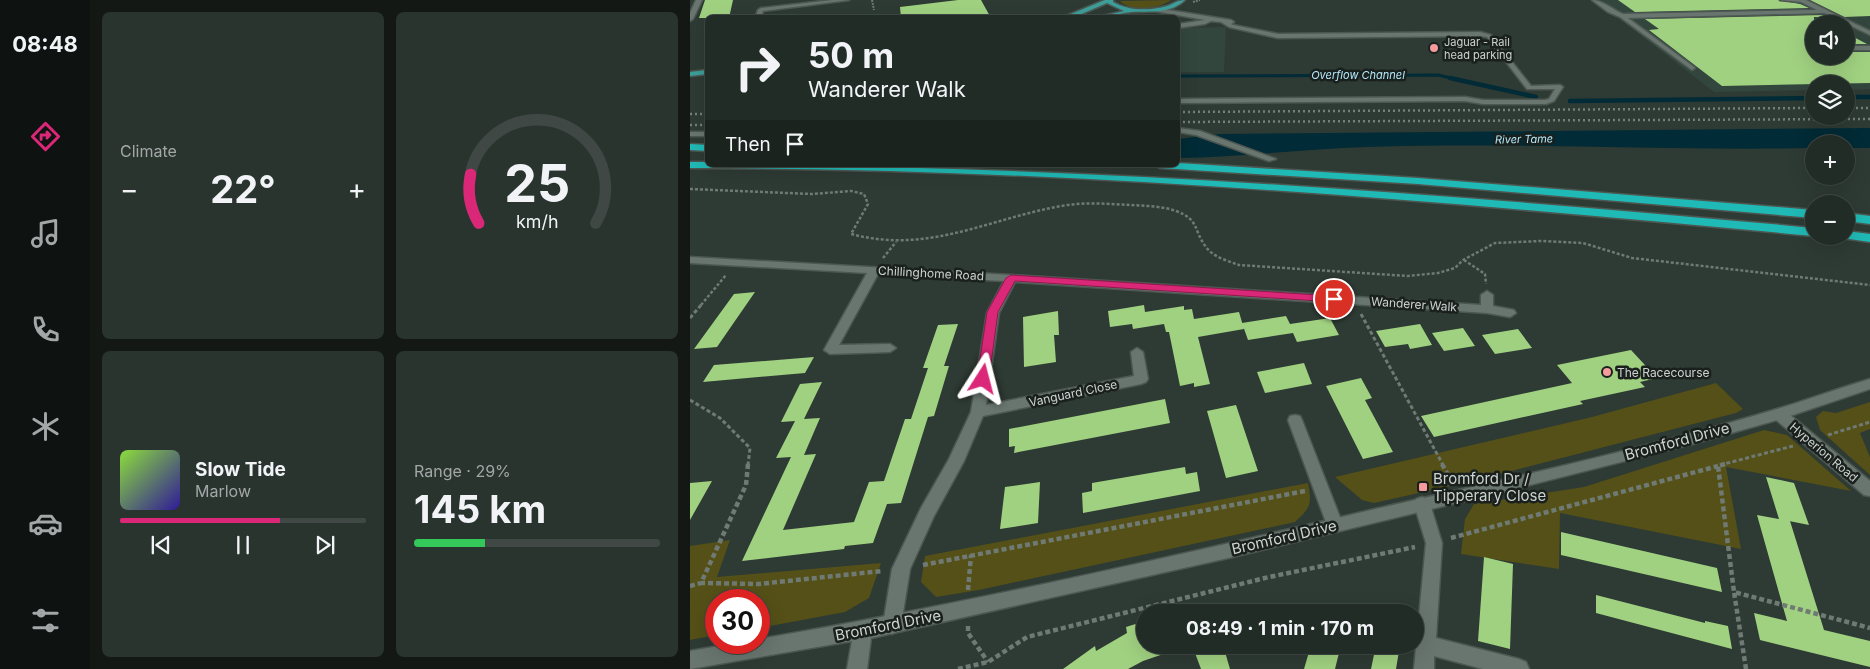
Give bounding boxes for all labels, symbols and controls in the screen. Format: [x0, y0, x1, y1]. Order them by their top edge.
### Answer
map controls [1805, 15, 1855, 245]
button: sound [1805, 15, 1855, 65]
text: 08:48 [12, 31, 78, 57]
text: 50 m [808, 34, 894, 76]
icon: right [725, 35, 790, 100]
place label: Jaguar - Rail head parking [1444, 35, 1512, 62]
marker: Jaguar - Rail head parking [1428, 42, 1440, 54]
water label: Overflow Channel [1311, 68, 1405, 82]
button: layers [1805, 75, 1855, 125]
text: Wanderer Walk [808, 76, 966, 102]
icon: directions [28, 119, 63, 154]
icon: arrive [781, 130, 809, 158]
water label: River Tame [1495, 131, 1553, 147]
text: Then [725, 133, 771, 156]
button: + [1805, 135, 1855, 185]
text: Climate [120, 141, 177, 161]
text: 25 [504, 152, 570, 215]
text: 22° [210, 166, 276, 212]
text: − [120, 172, 139, 206]
text: + [347, 172, 366, 206]
button: − [1805, 195, 1855, 245]
text: km/h [516, 211, 558, 232]
icon: music [28, 216, 63, 251]
street label: Chillinghome Road [878, 263, 984, 283]
pin [1313, 278, 1355, 320]
icon: arrive [1320, 285, 1348, 313]
street label: Wanderer Walk [1371, 294, 1458, 315]
icon: phone [28, 312, 63, 347]
position arrow [956, 352, 1008, 404]
place label: The Racecourse [1617, 365, 1709, 380]
marker: The Racecourse [1601, 366, 1613, 378]
street label: Vanguard Close [1027, 376, 1119, 410]
icon: climate [28, 409, 63, 444]
street label: Bromford Drive [1623, 418, 1731, 464]
street label: Hyperion Road [1787, 419, 1861, 485]
text: Slow Tide [195, 458, 286, 481]
text: Range · 29% [414, 461, 511, 481]
place label: Bromford Dr / Tipperary Close [1433, 469, 1546, 505]
text: Marlow [195, 481, 251, 501]
marker: Bromford Dr / Tipperary Close [1417, 481, 1429, 493]
text: 145 km [414, 486, 546, 532]
icon: car [28, 506, 63, 541]
street label: Bromford Drive [1229, 516, 1339, 558]
icon: previous [147, 531, 175, 559]
icon: pause [229, 531, 257, 559]
icon: next [311, 531, 339, 559]
speed limit sign: 30 [705, 589, 770, 654]
icon: filters [28, 603, 63, 638]
street label: Bromford Drive [833, 605, 943, 645]
text: 08:49 · 1 min · 170 m [1186, 617, 1374, 640]

